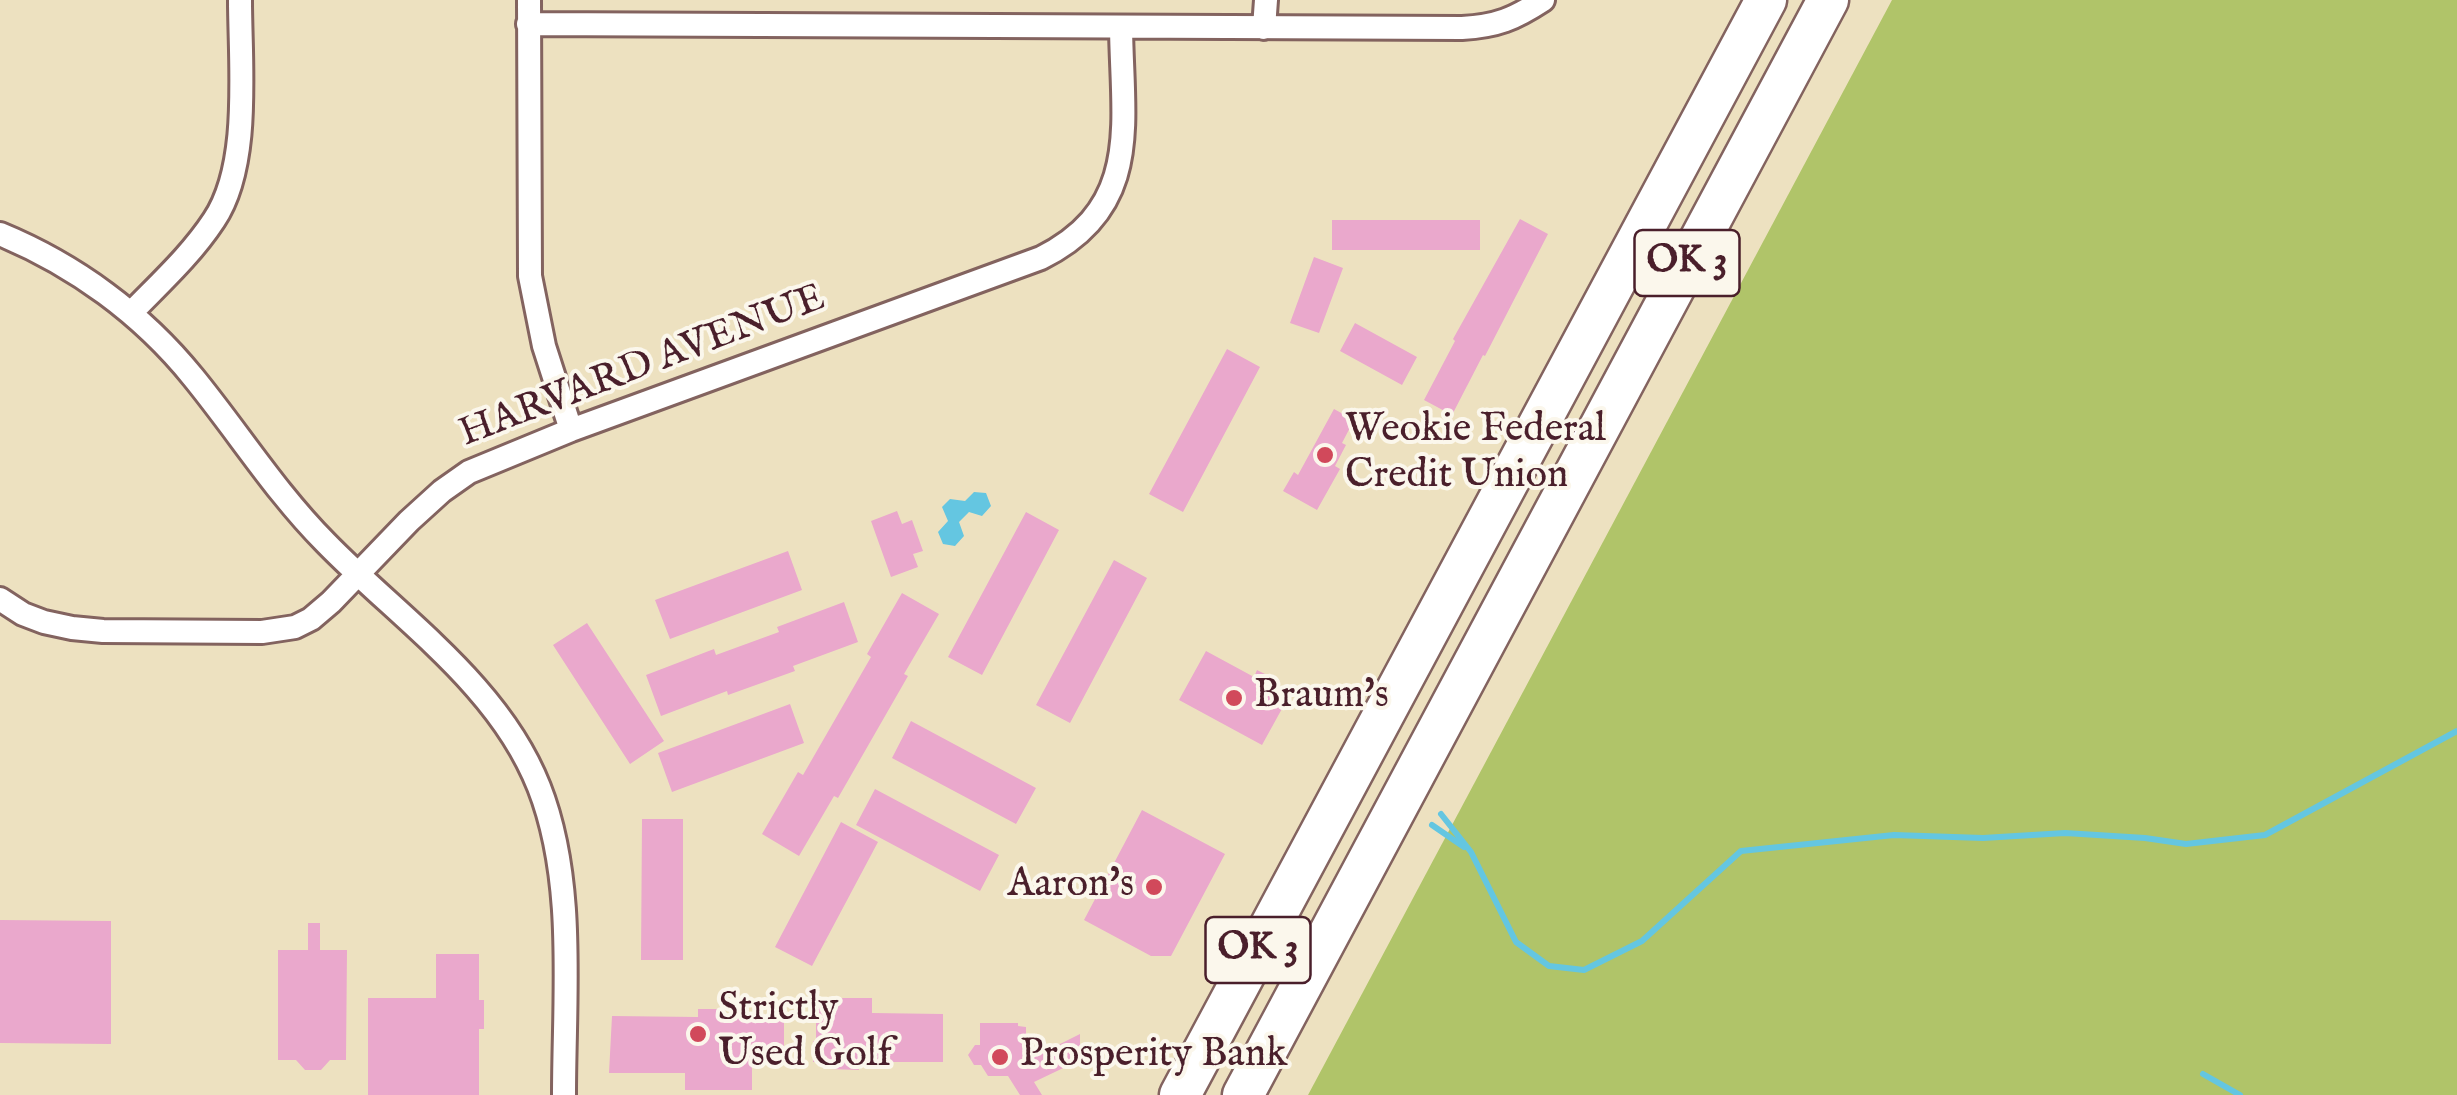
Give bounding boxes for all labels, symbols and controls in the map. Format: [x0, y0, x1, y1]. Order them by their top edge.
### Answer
road number: OK 3 [1634, 230, 1740, 296]
street label: HARVARD AVENUE [453, 276, 833, 460]
place label: Weokie Federal Credit Union [1345, 408, 1606, 502]
marker: Weokie Federal Credit Union [1314, 444, 1336, 466]
place label: Braum's [1254, 674, 1389, 722]
marker: Braum's [1223, 687, 1245, 709]
place label: Aaron's [1007, 863, 1134, 911]
marker: Aaron's [1143, 876, 1165, 898]
road number: OK 3 [1206, 917, 1310, 983]
place label: Strictly Used Golf [718, 987, 892, 1081]
marker: Strictly Used Golf [687, 1023, 709, 1045]
place label: Prosperity Bank [1020, 1033, 1287, 1081]
marker: Prosperity Bank [989, 1046, 1011, 1068]

